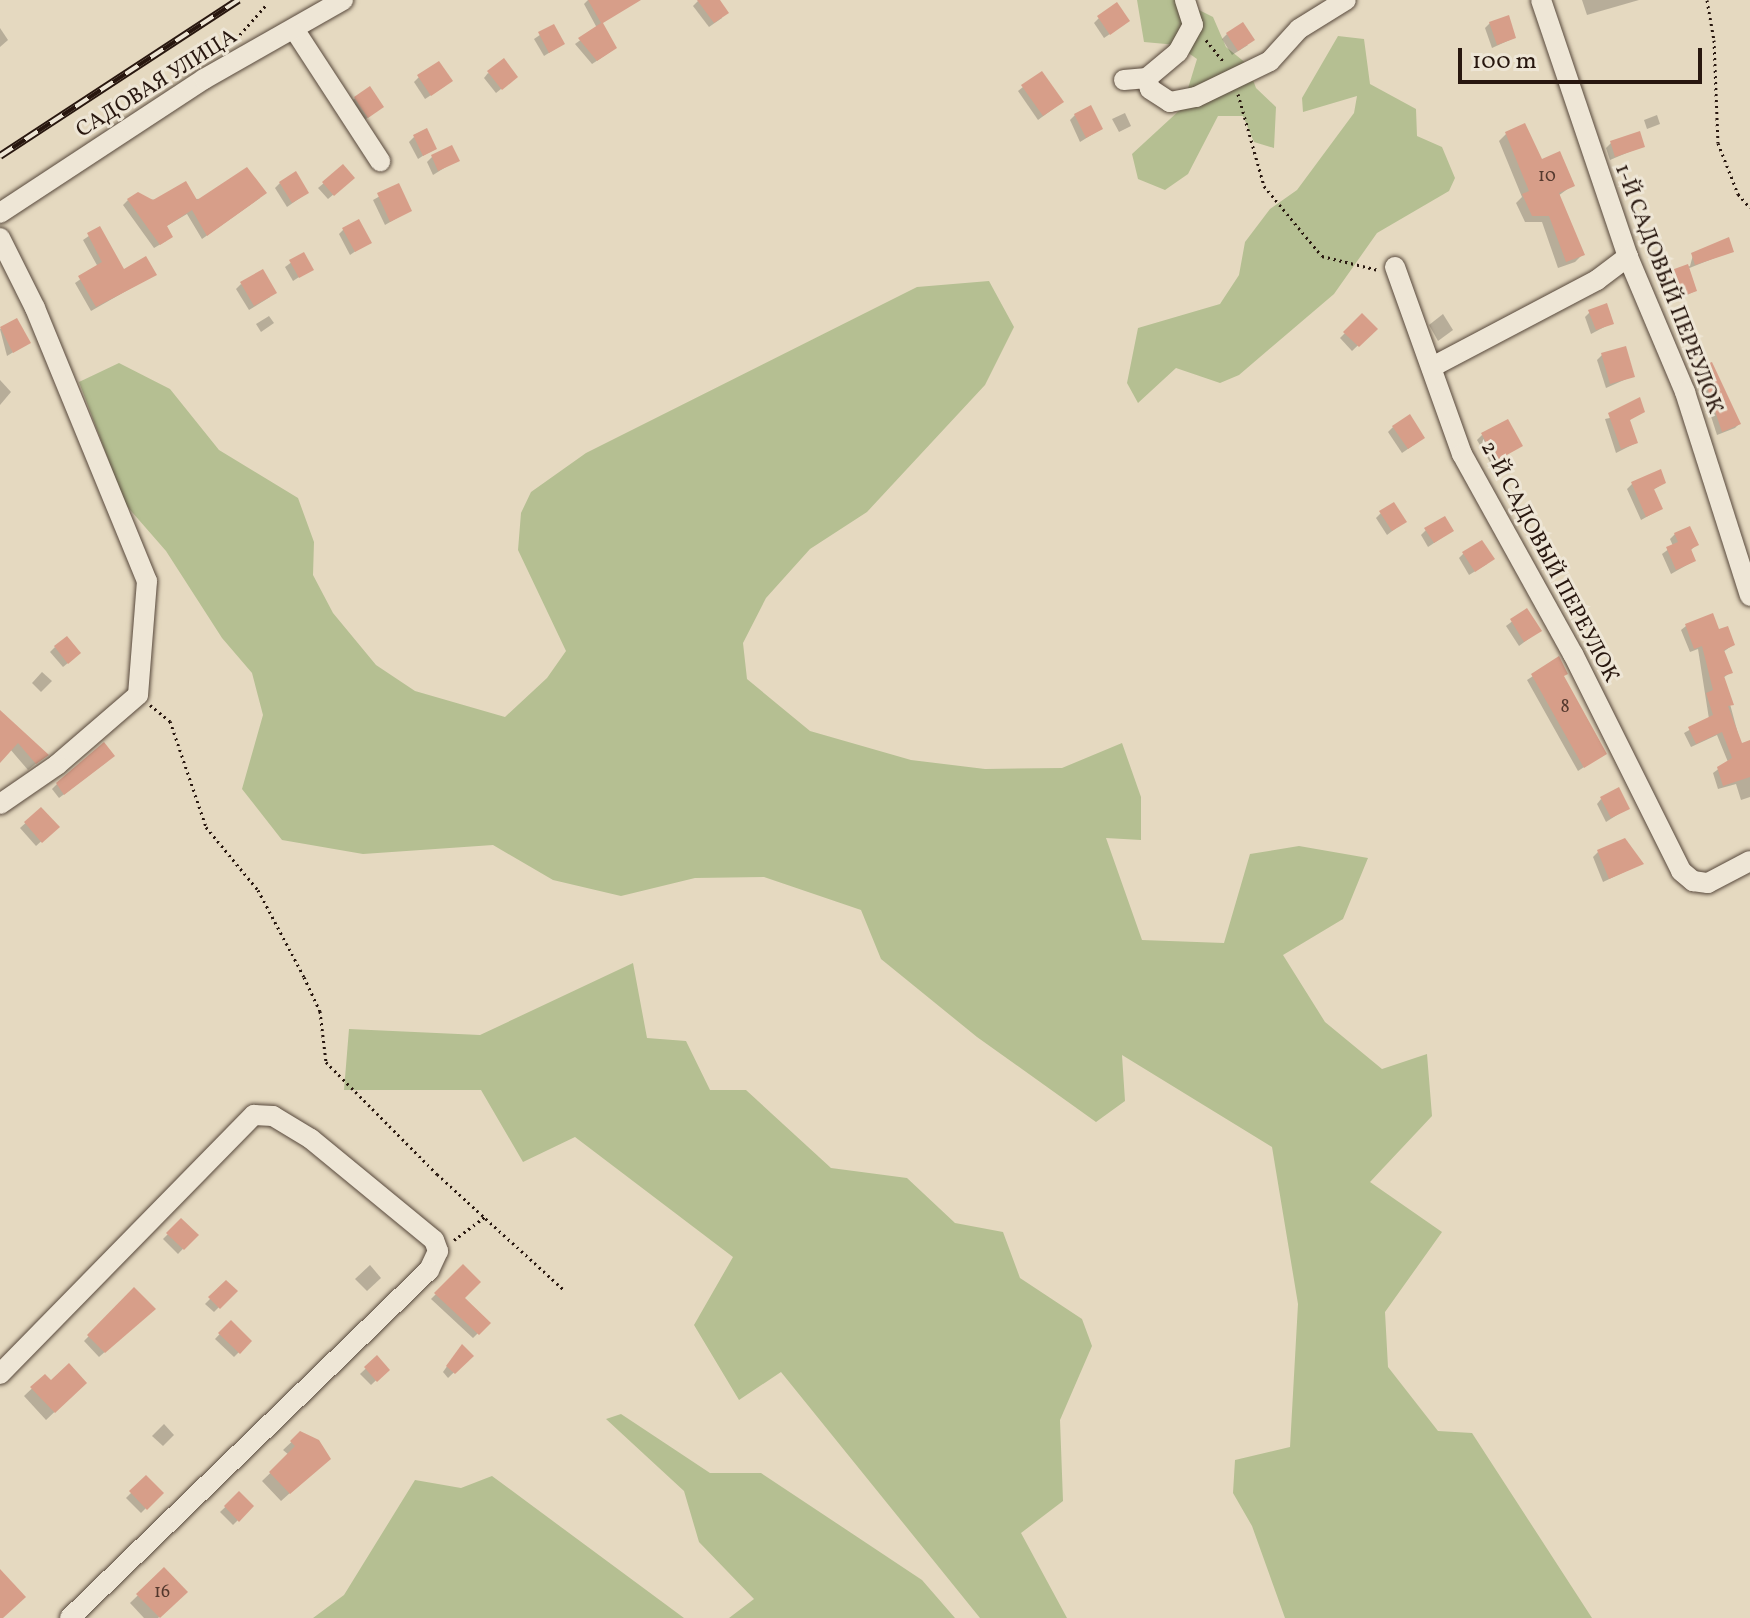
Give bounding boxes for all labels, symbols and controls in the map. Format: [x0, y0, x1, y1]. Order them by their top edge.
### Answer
street label: САДОВАЯ УЛИЦА [72, 24, 242, 144]
scale bar [1462, 32, 1706, 82]
text: 100 m [1472, 45, 1537, 79]
street label: 1-Й САДОВЫЙ ПЕРЕУЛОК [1608, 160, 1728, 418]
house number: 10 [1538, 166, 1556, 188]
street label: 2-Й САДОВЫЙ ПЕРЕУЛОК [1474, 437, 1624, 687]
house number: 8 [1560, 697, 1570, 719]
house number: 16 [154, 1582, 170, 1604]

